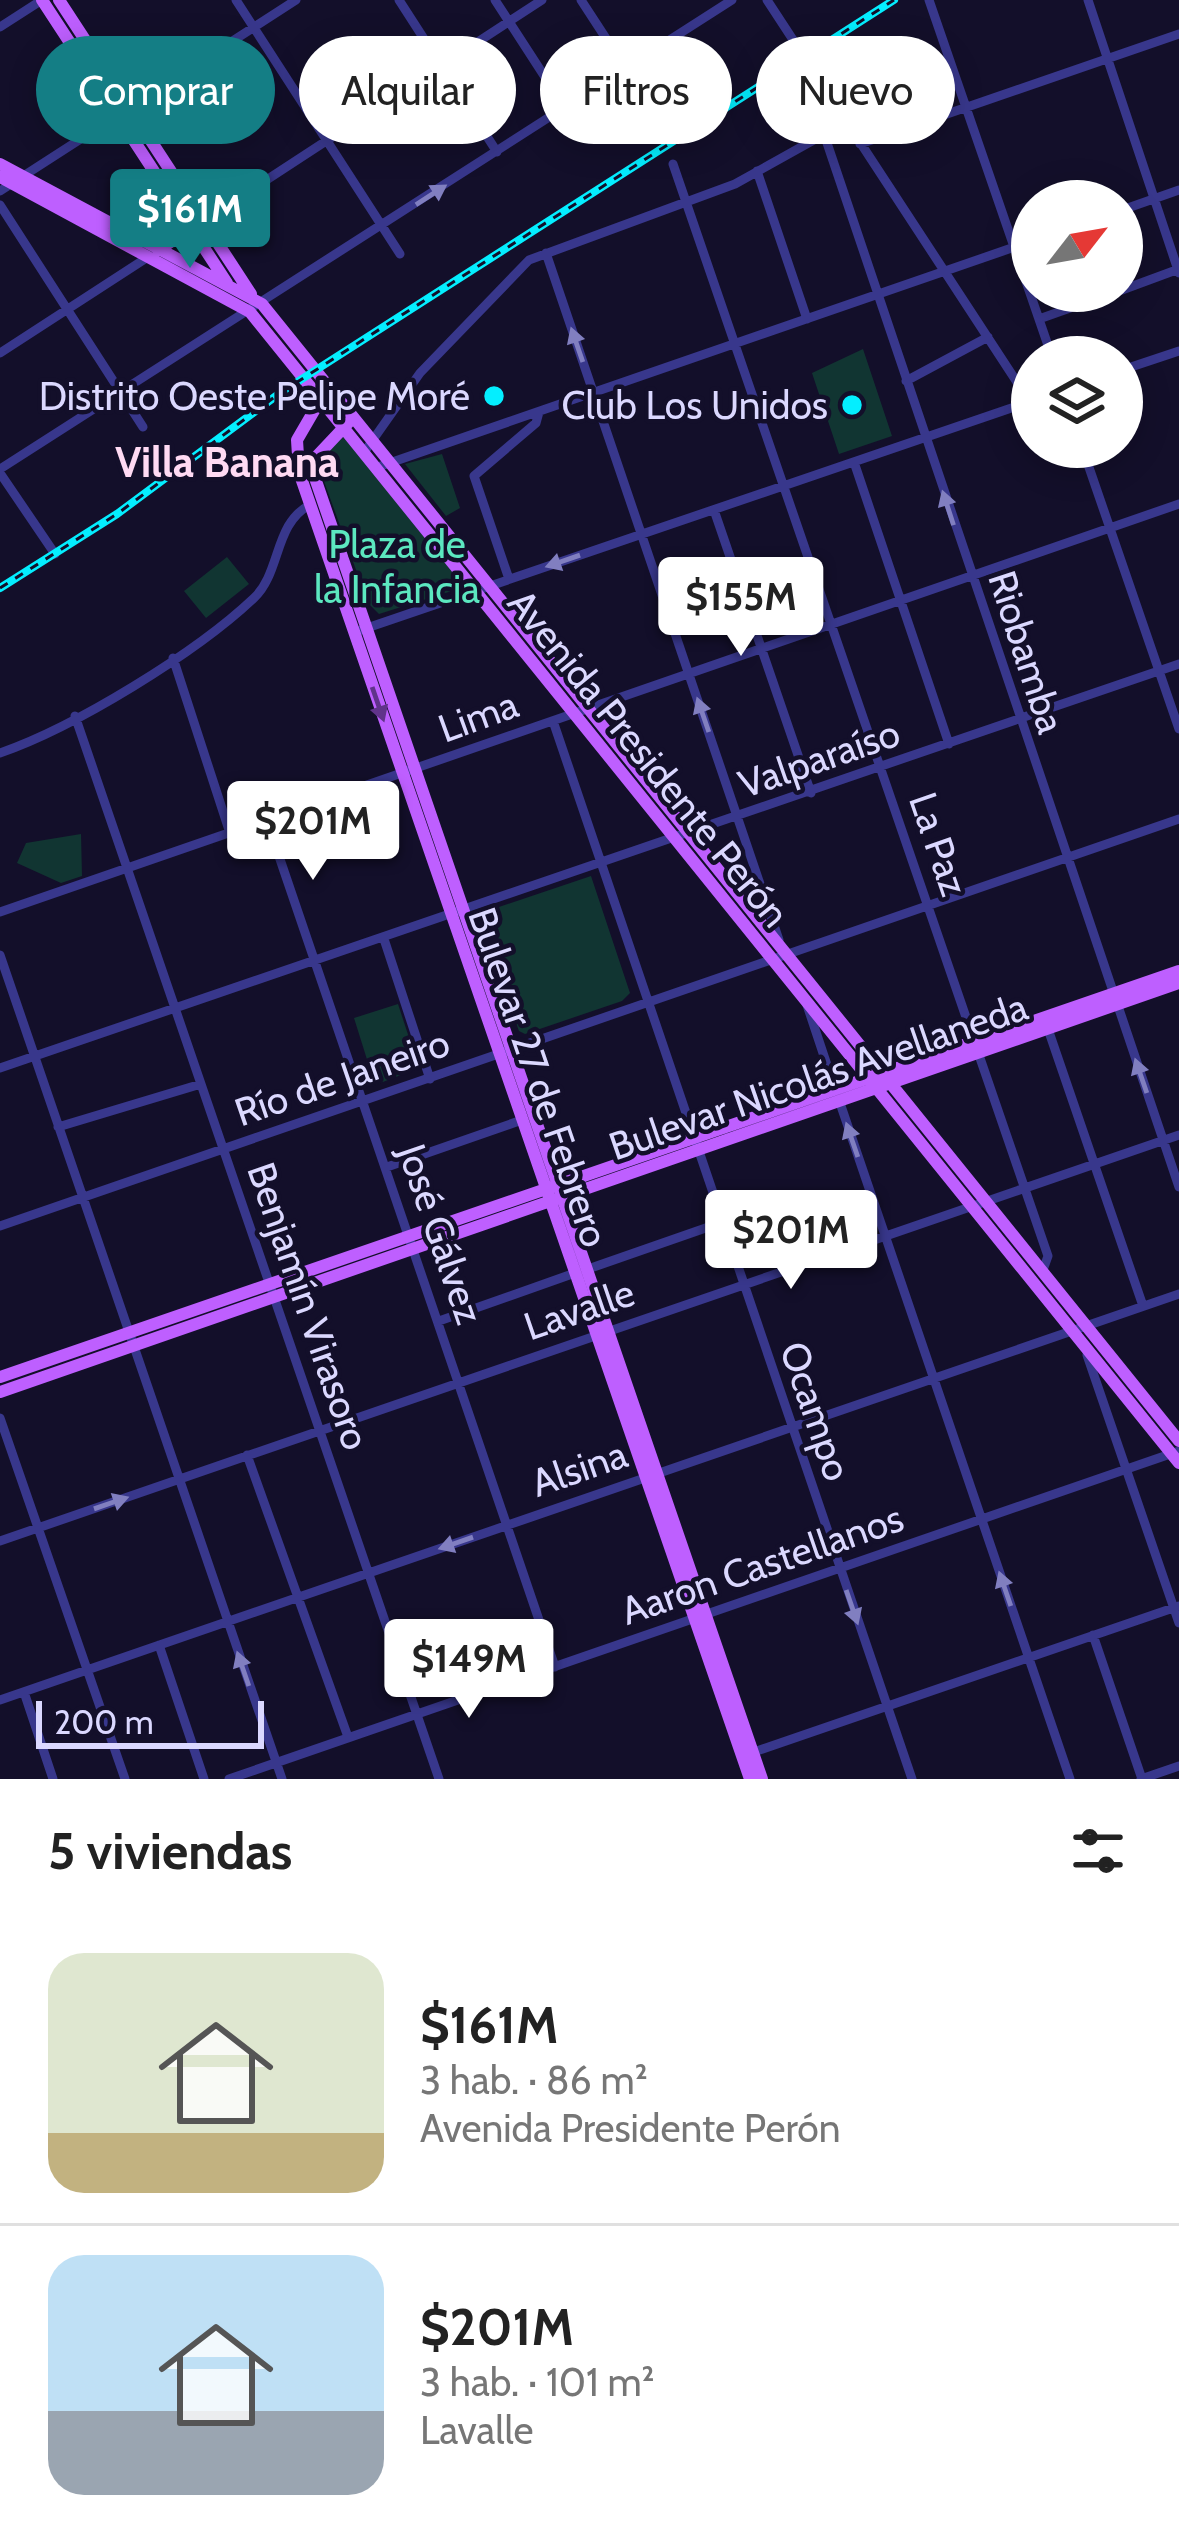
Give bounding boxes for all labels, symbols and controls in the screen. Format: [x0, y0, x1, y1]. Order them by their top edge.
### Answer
chip: Comprar [36, 36, 275, 144]
chip: Alquilar [299, 36, 516, 144]
chip: Filtros [540, 36, 732, 144]
chip: Nuevo [756, 36, 955, 144]
pin: $161M [106, 169, 274, 271]
north arrow [1011, 180, 1143, 312]
map controls [1011, 180, 1143, 468]
text: $161M [137, 184, 243, 232]
one-way arrow [414, 185, 447, 207]
one-way arrow [567, 326, 586, 363]
button: layers [1011, 336, 1143, 468]
place label: Distrito Oeste Pelipe Moré [39, 372, 470, 420]
place label: Club Los Unidos [561, 381, 828, 429]
marker: Distrito Oeste Pelipe Moré [481, 383, 507, 409]
marker: Club Los Unidos [839, 392, 865, 418]
district label: Villa Banana [115, 436, 339, 488]
one-way arrow [938, 490, 956, 526]
park label: Plaza de la Infancia [314, 520, 480, 613]
one-way arrow [545, 553, 581, 571]
pin: $155M [657, 557, 825, 659]
street label: Riobamba [978, 565, 1076, 740]
text: $155M [685, 572, 797, 620]
street label: Avenida Presidente Perón [498, 579, 800, 937]
street label: Lima [432, 680, 524, 752]
one-way arrow [370, 686, 389, 723]
one-way arrow [692, 696, 711, 733]
street label: Valparaíso [732, 708, 906, 808]
pin: $201M [229, 781, 397, 883]
street label: La Paz [899, 786, 979, 902]
text: $201M [254, 796, 372, 844]
street label: Bulevar 27 de Febrero [458, 901, 620, 1253]
street label: Bulevar Nicolás Avellaneda [603, 982, 1034, 1170]
street label: Río de Janeiro [228, 1018, 456, 1136]
one-way arrow [1131, 1058, 1149, 1094]
one-way arrow [842, 1122, 860, 1158]
street label: José Gálvez [388, 1137, 494, 1330]
street label: Benjamín Virasoro [237, 1156, 381, 1456]
pin: $201M [707, 1190, 875, 1292]
text: $201M [732, 1205, 850, 1253]
street label: Lavalle [518, 1268, 640, 1350]
street label: Ocampo [770, 1335, 862, 1487]
street label: Alsina [525, 1429, 633, 1507]
one-way arrow [93, 1492, 129, 1511]
street label: Aaron Castellanos [615, 1493, 909, 1635]
one-way arrow [437, 1534, 473, 1553]
one-way arrow [995, 1571, 1013, 1607]
one-way arrow [844, 1589, 862, 1625]
pin: $149M [385, 1619, 553, 1721]
text: $149M [411, 1634, 527, 1682]
one-way arrow [233, 1650, 251, 1686]
scale bar [36, 1695, 264, 1748]
text: 200 m [54, 1702, 154, 1742]
icon: filters [1065, 1818, 1131, 1884]
text: 5 viviendas [48, 1820, 292, 1882]
text: $161M [420, 1994, 558, 2056]
icon: home [144, 2001, 288, 2145]
text: 3 hab. · 86 m² [420, 2056, 648, 2104]
text: Avenida Presidente Perón [420, 2104, 841, 2152]
text: $201M [420, 2296, 574, 2358]
icon: home [144, 2303, 288, 2447]
text: 3 hab. · 101 m² [420, 2358, 655, 2406]
text: Lavalle [420, 2406, 533, 2454]

